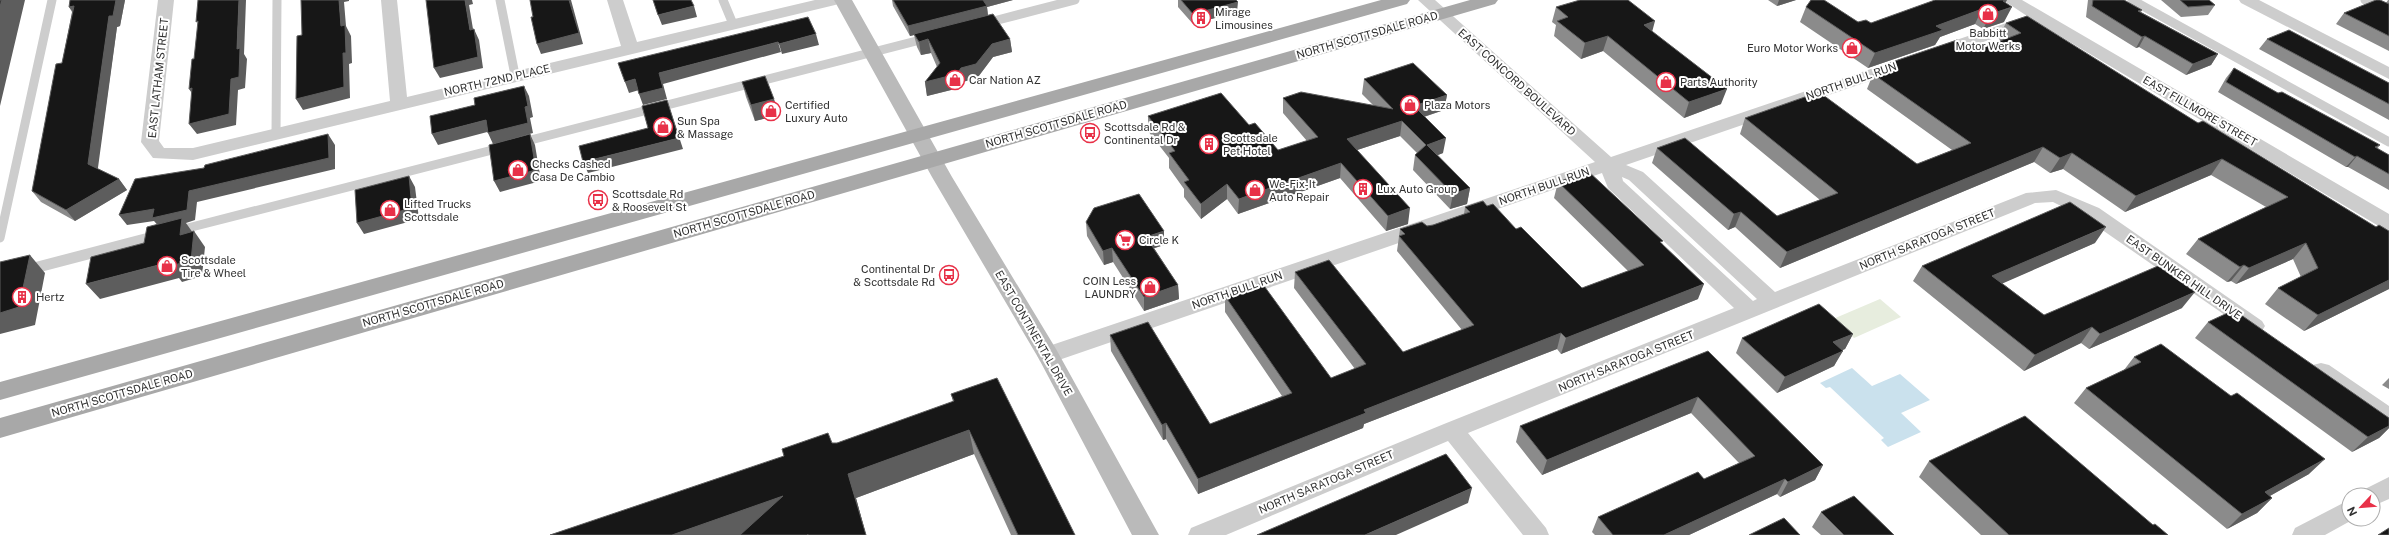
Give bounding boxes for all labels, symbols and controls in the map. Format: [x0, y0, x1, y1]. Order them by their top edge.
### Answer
shop icon: Babbitt Motor Werks [1977, 3, 1999, 25]
place label: Mirage Limousines [1215, 6, 1273, 31]
building icon: Mirage Limousines [1190, 7, 1212, 29]
street label: NORTH SCOTTSDALE ROAD [1295, 9, 1439, 61]
street label: EAST LATHAM STREET [146, 17, 170, 139]
street label: EAST CONCORD BOULEVARD [1456, 26, 1578, 138]
place label: Babbitt Motor Werks [1956, 27, 2021, 52]
shop icon: Euro Motor Works [1841, 37, 1863, 59]
place label: Euro Motor Works [1747, 42, 1838, 54]
street label: NORTH BULL RUN [1804, 60, 1898, 102]
street label: NORTH 72ND PLACE [443, 62, 551, 98]
shop icon: Car Nation AZ [944, 69, 966, 91]
shop icon: Parts Authority [1655, 71, 1677, 93]
street label: EAST FILLMORE STREET [2141, 73, 2259, 149]
place label: Car Nation AZ [969, 74, 1041, 86]
place label: Parts Authority [1680, 76, 1758, 88]
shop icon: Plaza Motors [1399, 94, 1421, 116]
street label: NORTH SCOTTSDALE ROAD [984, 98, 1128, 150]
place label: Certified Luxury Auto [785, 99, 848, 124]
place label: Plaza Motors [1424, 99, 1491, 111]
shop icon: Certified Luxury Auto [760, 100, 782, 122]
place label: Sun Spa & Massage [677, 115, 733, 140]
shop icon: Sun Spa & Massage [652, 116, 674, 138]
place label: Scottsdale Rd & Continental Dr [1104, 121, 1186, 146]
bus stop icon: Scottsdale Rd & Continental Dr [1079, 122, 1101, 144]
place label: Scottsdale Pet Hotel [1223, 132, 1278, 157]
building icon: Scottsdale Pet Hotel [1198, 133, 1220, 155]
place label: Checks Cashed Casa De Cambio [532, 158, 615, 183]
shop icon: Checks Cashed Casa De Cambio [507, 159, 529, 181]
street label: NORTH BULL RUN [1497, 165, 1591, 207]
place label: We-Fix-It Auto Repair [1269, 178, 1329, 203]
building icon: Lux Auto Group [1352, 178, 1374, 200]
shop icon: We-Fix-It Auto Repair [1244, 179, 1266, 201]
place label: Lux Auto Group [1377, 183, 1458, 195]
place label: Scottsdale Rd & Roosevelt St [612, 188, 687, 213]
street label: NORTH SCOTTSDALE ROAD [672, 188, 816, 240]
bus stop icon: Scottsdale Rd & Roosevelt St [587, 189, 609, 211]
place label: Lifted Trucks Scottsdale [404, 198, 471, 223]
shop icon: Lifted Trucks Scottsdale [379, 199, 401, 221]
street label: NORTH SARATOGA STREET [1857, 206, 1997, 272]
supermarket icon: Circle K [1114, 229, 1136, 251]
street label: EAST BUNKER HILL DRIVE [2124, 233, 2244, 322]
place label: Circle K [1139, 234, 1179, 246]
place label: Scottsdale Tire & Wheel [181, 254, 246, 279]
shop icon: Scottsdale Tire & Wheel [156, 255, 178, 277]
place label: Continental Dr & Scottsdale Rd [853, 263, 935, 288]
bus stop icon: Continental Dr & Scottsdale Rd [938, 264, 960, 286]
street label: EAST CONTINENTAL DRIVE [993, 268, 1075, 398]
street label: NORTH BULL RUN [1190, 269, 1284, 311]
place label: COIN Less LAUNDRY [1083, 275, 1136, 300]
shop icon: COIN Less LAUNDRY [1139, 276, 1161, 298]
street label: NORTH SCOTTSDALE ROAD [361, 277, 505, 329]
building icon: Hertz [11, 286, 33, 308]
place label: Hertz [36, 291, 64, 303]
street label: NORTH SARATOGA STREET [1556, 328, 1696, 394]
street label: NORTH SCOTTSDALE ROAD [50, 367, 194, 419]
street label: NORTH SARATOGA STREET [1257, 448, 1396, 516]
north arrow [2341, 487, 2381, 527]
text: N [2345, 505, 2359, 518]

